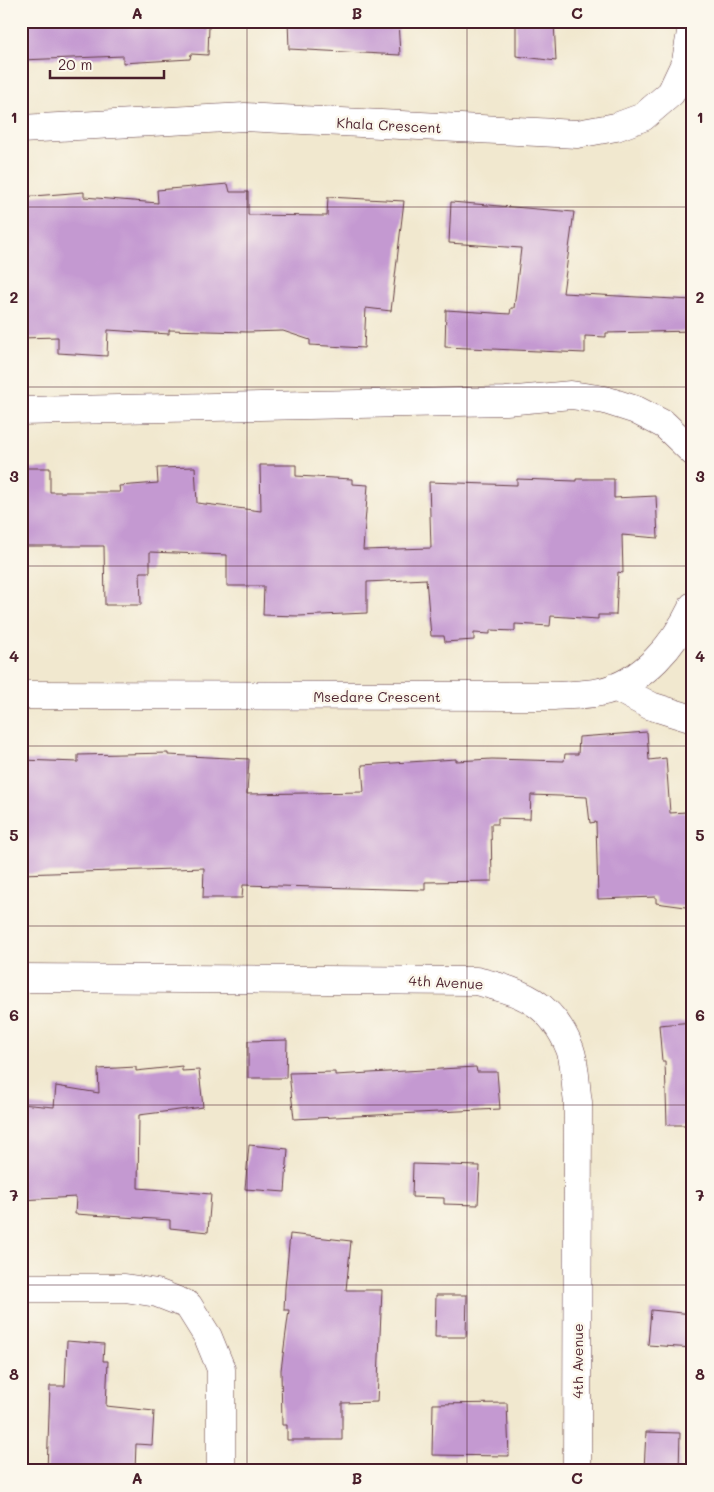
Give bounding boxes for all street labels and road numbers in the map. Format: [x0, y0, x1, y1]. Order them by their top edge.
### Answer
street label: Khala Crescent [336, 113, 442, 137]
street label: Msedare Crescent [313, 687, 441, 706]
street label: 4th Avenue [408, 971, 484, 993]
street label: 4th Avenue [568, 1323, 587, 1399]

